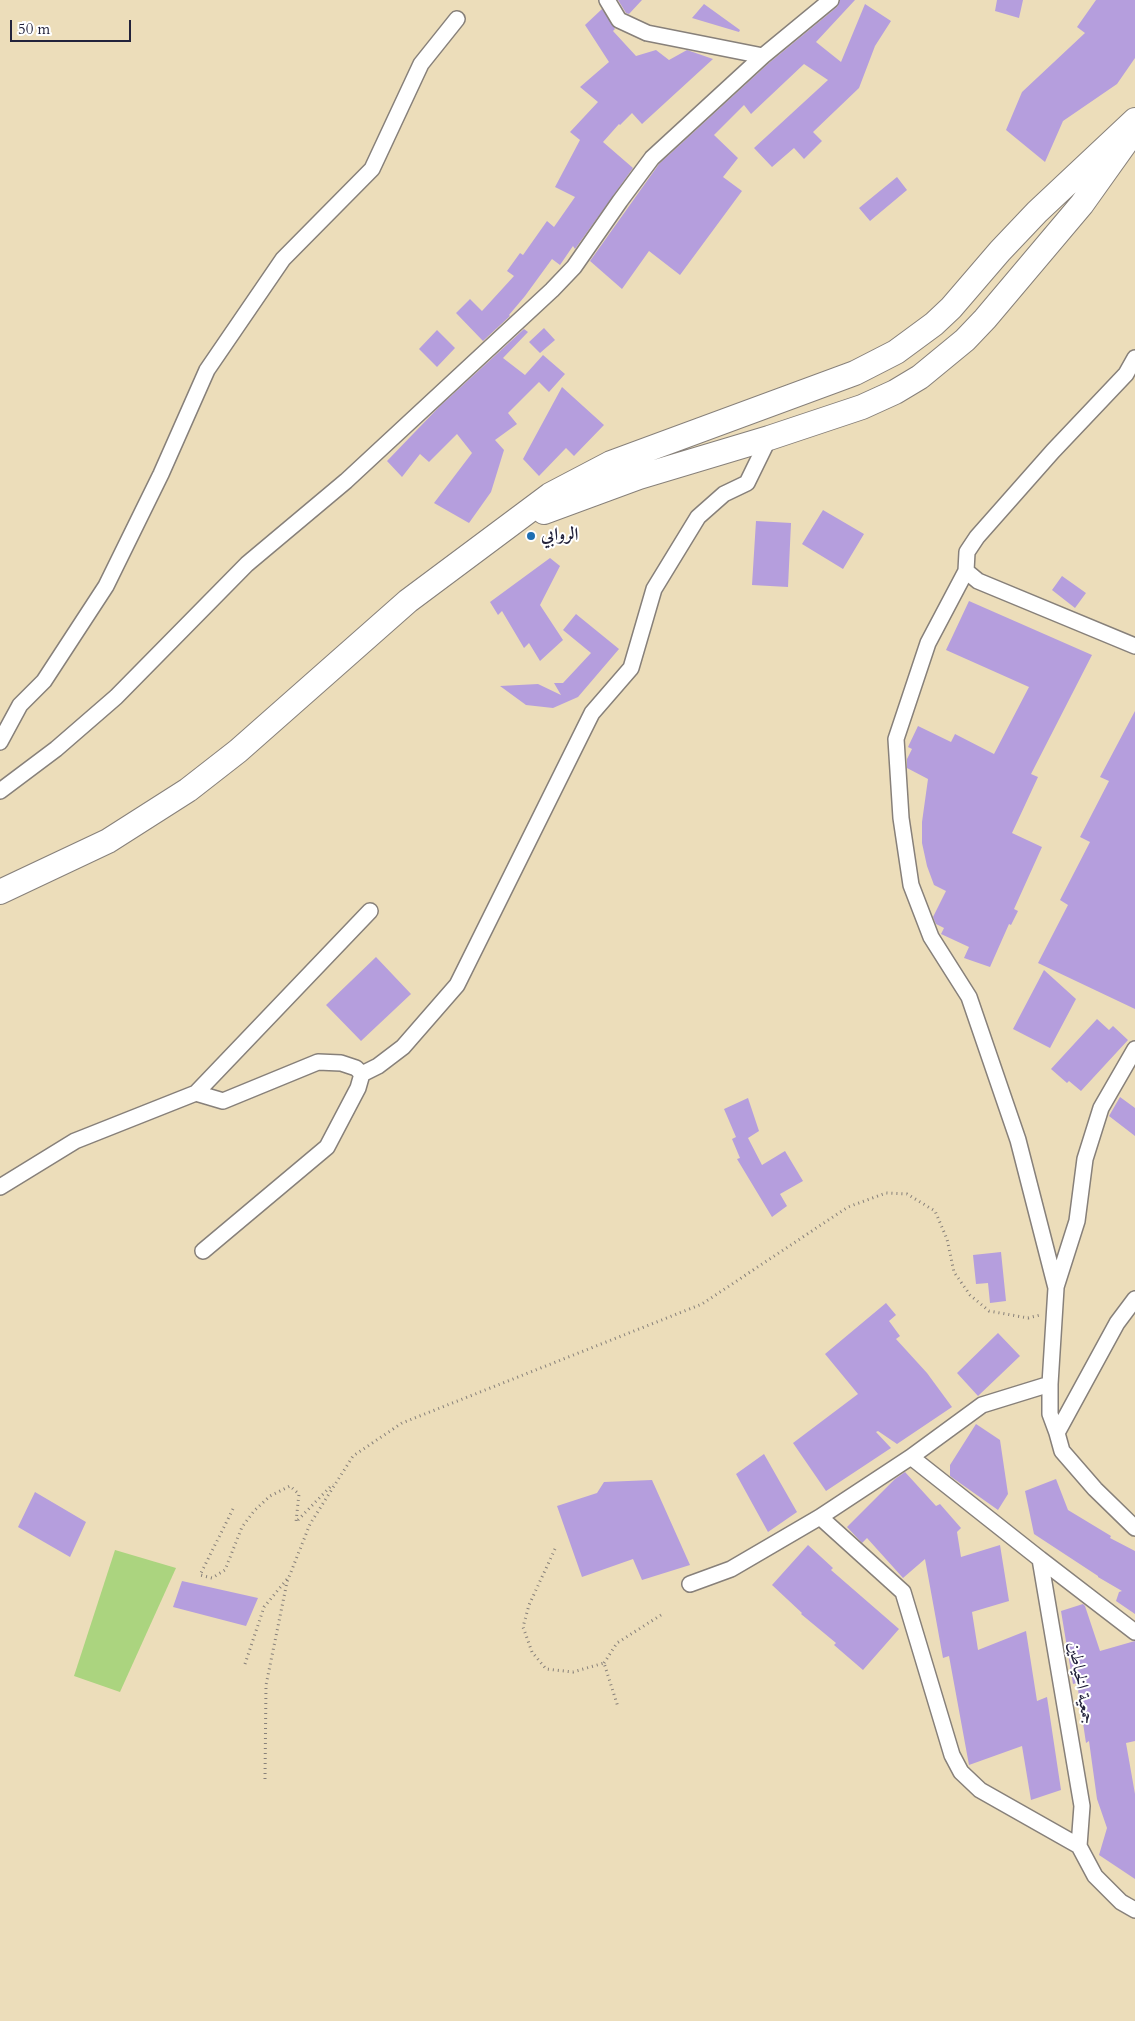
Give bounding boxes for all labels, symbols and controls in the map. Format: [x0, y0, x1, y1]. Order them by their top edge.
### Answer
scale bar [12, 10, 134, 42]
text: 50 m [18, 19, 50, 39]
place label: الروابي [541, 525, 578, 547]
marker: الروابي [525, 530, 537, 542]
street label: جمعية الخياطين [1062, 1640, 1098, 1726]

